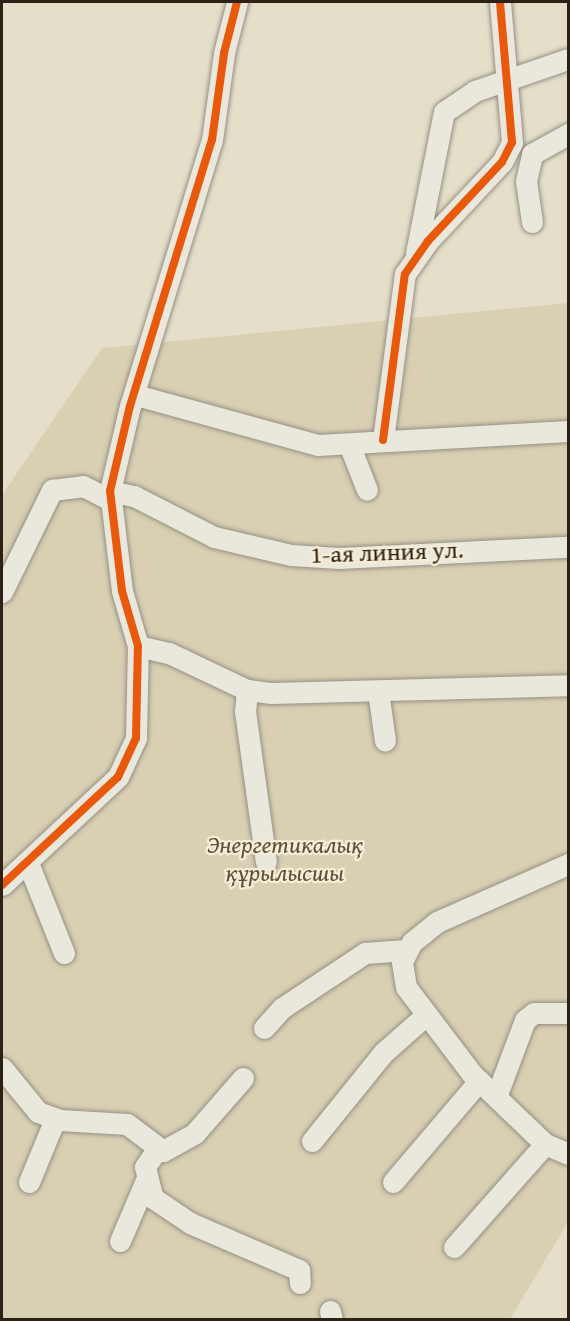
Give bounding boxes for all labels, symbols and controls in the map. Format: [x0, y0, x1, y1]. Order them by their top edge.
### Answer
street label: 1-ая линия ул. [310, 535, 464, 569]
park label: Энергетикалық құрылысшы [207, 831, 363, 887]

